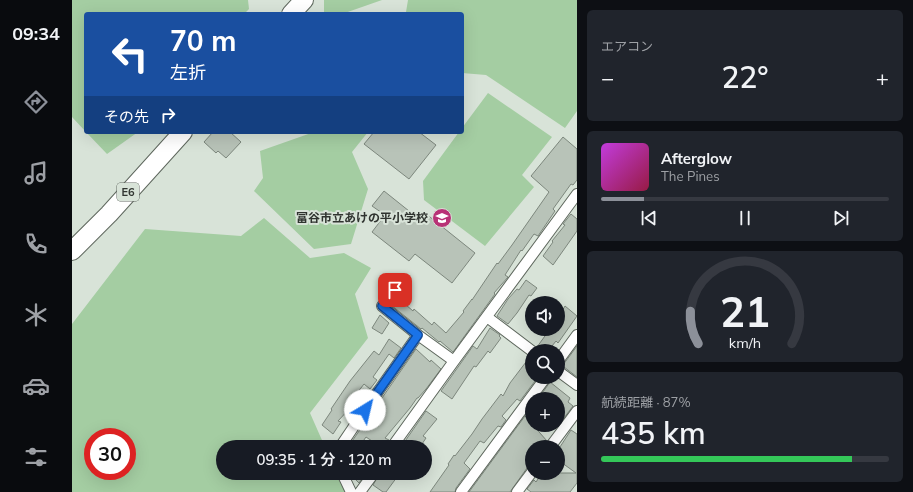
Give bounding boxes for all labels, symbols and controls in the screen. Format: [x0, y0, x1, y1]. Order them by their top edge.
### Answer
text: 09:34 [12, 22, 60, 45]
text: 70 m [170, 23, 236, 58]
icon: left [104, 28, 156, 80]
text: エアコン [601, 38, 653, 54]
text: 22° [721, 58, 769, 96]
text: 左折 [170, 61, 206, 84]
text: − [601, 64, 614, 92]
text: + [876, 64, 889, 92]
icon: directions [22, 88, 50, 116]
icon: right [157, 104, 179, 126]
text: その先 [104, 107, 149, 126]
text: Afterglow [661, 149, 732, 168]
icon: music [22, 159, 50, 187]
text: The Pines [661, 168, 720, 184]
road number: E6 [117, 183, 139, 201]
school or university icon: 富谷市立あけの平小学校 [431, 207, 453, 229]
icon: previous [638, 207, 660, 229]
icon: pause [734, 207, 756, 229]
icon: next [830, 207, 852, 229]
place label: 富谷市立あけの平小学校 [296, 210, 428, 225]
icon: phone [22, 230, 50, 258]
pin [378, 273, 412, 307]
icon: arrive [384, 279, 406, 301]
text: 21 [720, 285, 770, 337]
map controls [525, 296, 565, 480]
button: sound [525, 296, 565, 336]
icon: climate [22, 301, 50, 329]
text: km/h [729, 334, 761, 352]
button: search [525, 344, 565, 384]
icon: car [22, 372, 50, 400]
position arrow [344, 389, 386, 431]
button: + [525, 392, 565, 432]
text: 航続距離 · 87% [601, 394, 691, 410]
text: 435 km [601, 414, 706, 452]
speed limit sign: 30 [84, 428, 136, 480]
button: − [525, 440, 565, 480]
icon: filters [22, 443, 50, 471]
text: 09:35 · 1 分 · 120 m [256, 450, 392, 469]

